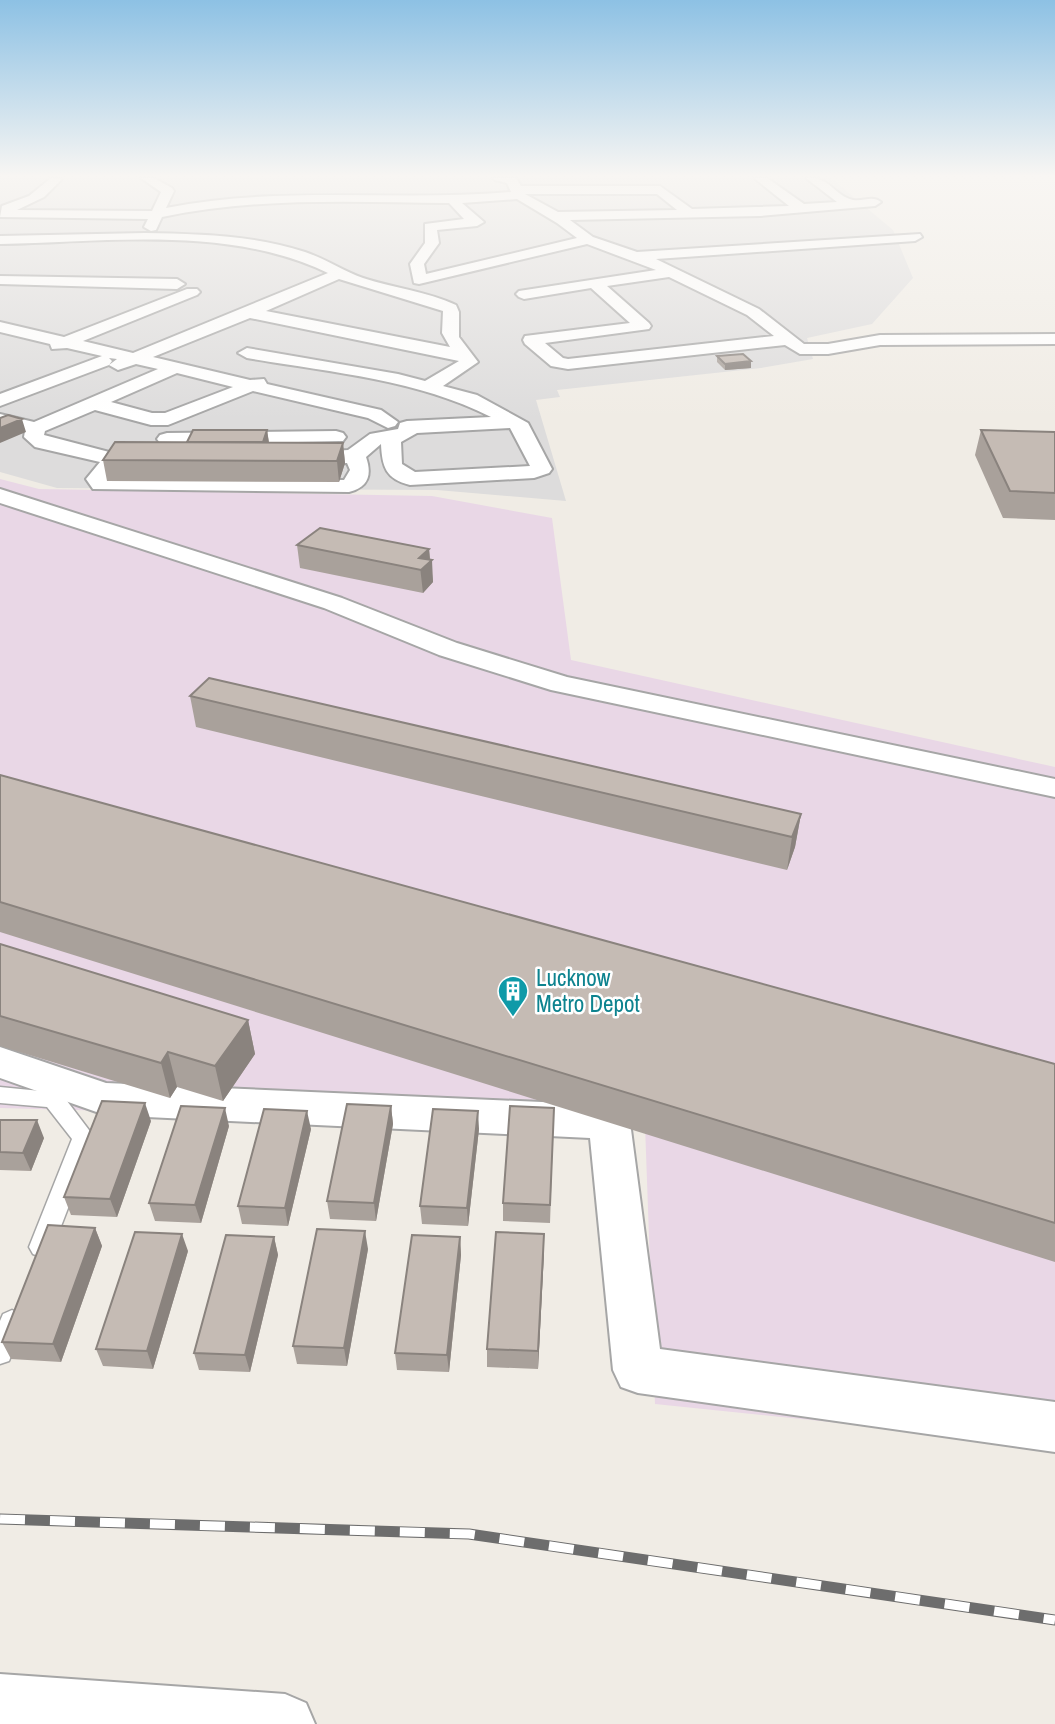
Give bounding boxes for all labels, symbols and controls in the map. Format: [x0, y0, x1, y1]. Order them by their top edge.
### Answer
place label: Lucknow Metro Depot [536, 962, 640, 1019]
building icon: Lucknow Metro Depot [496, 974, 530, 1018]

